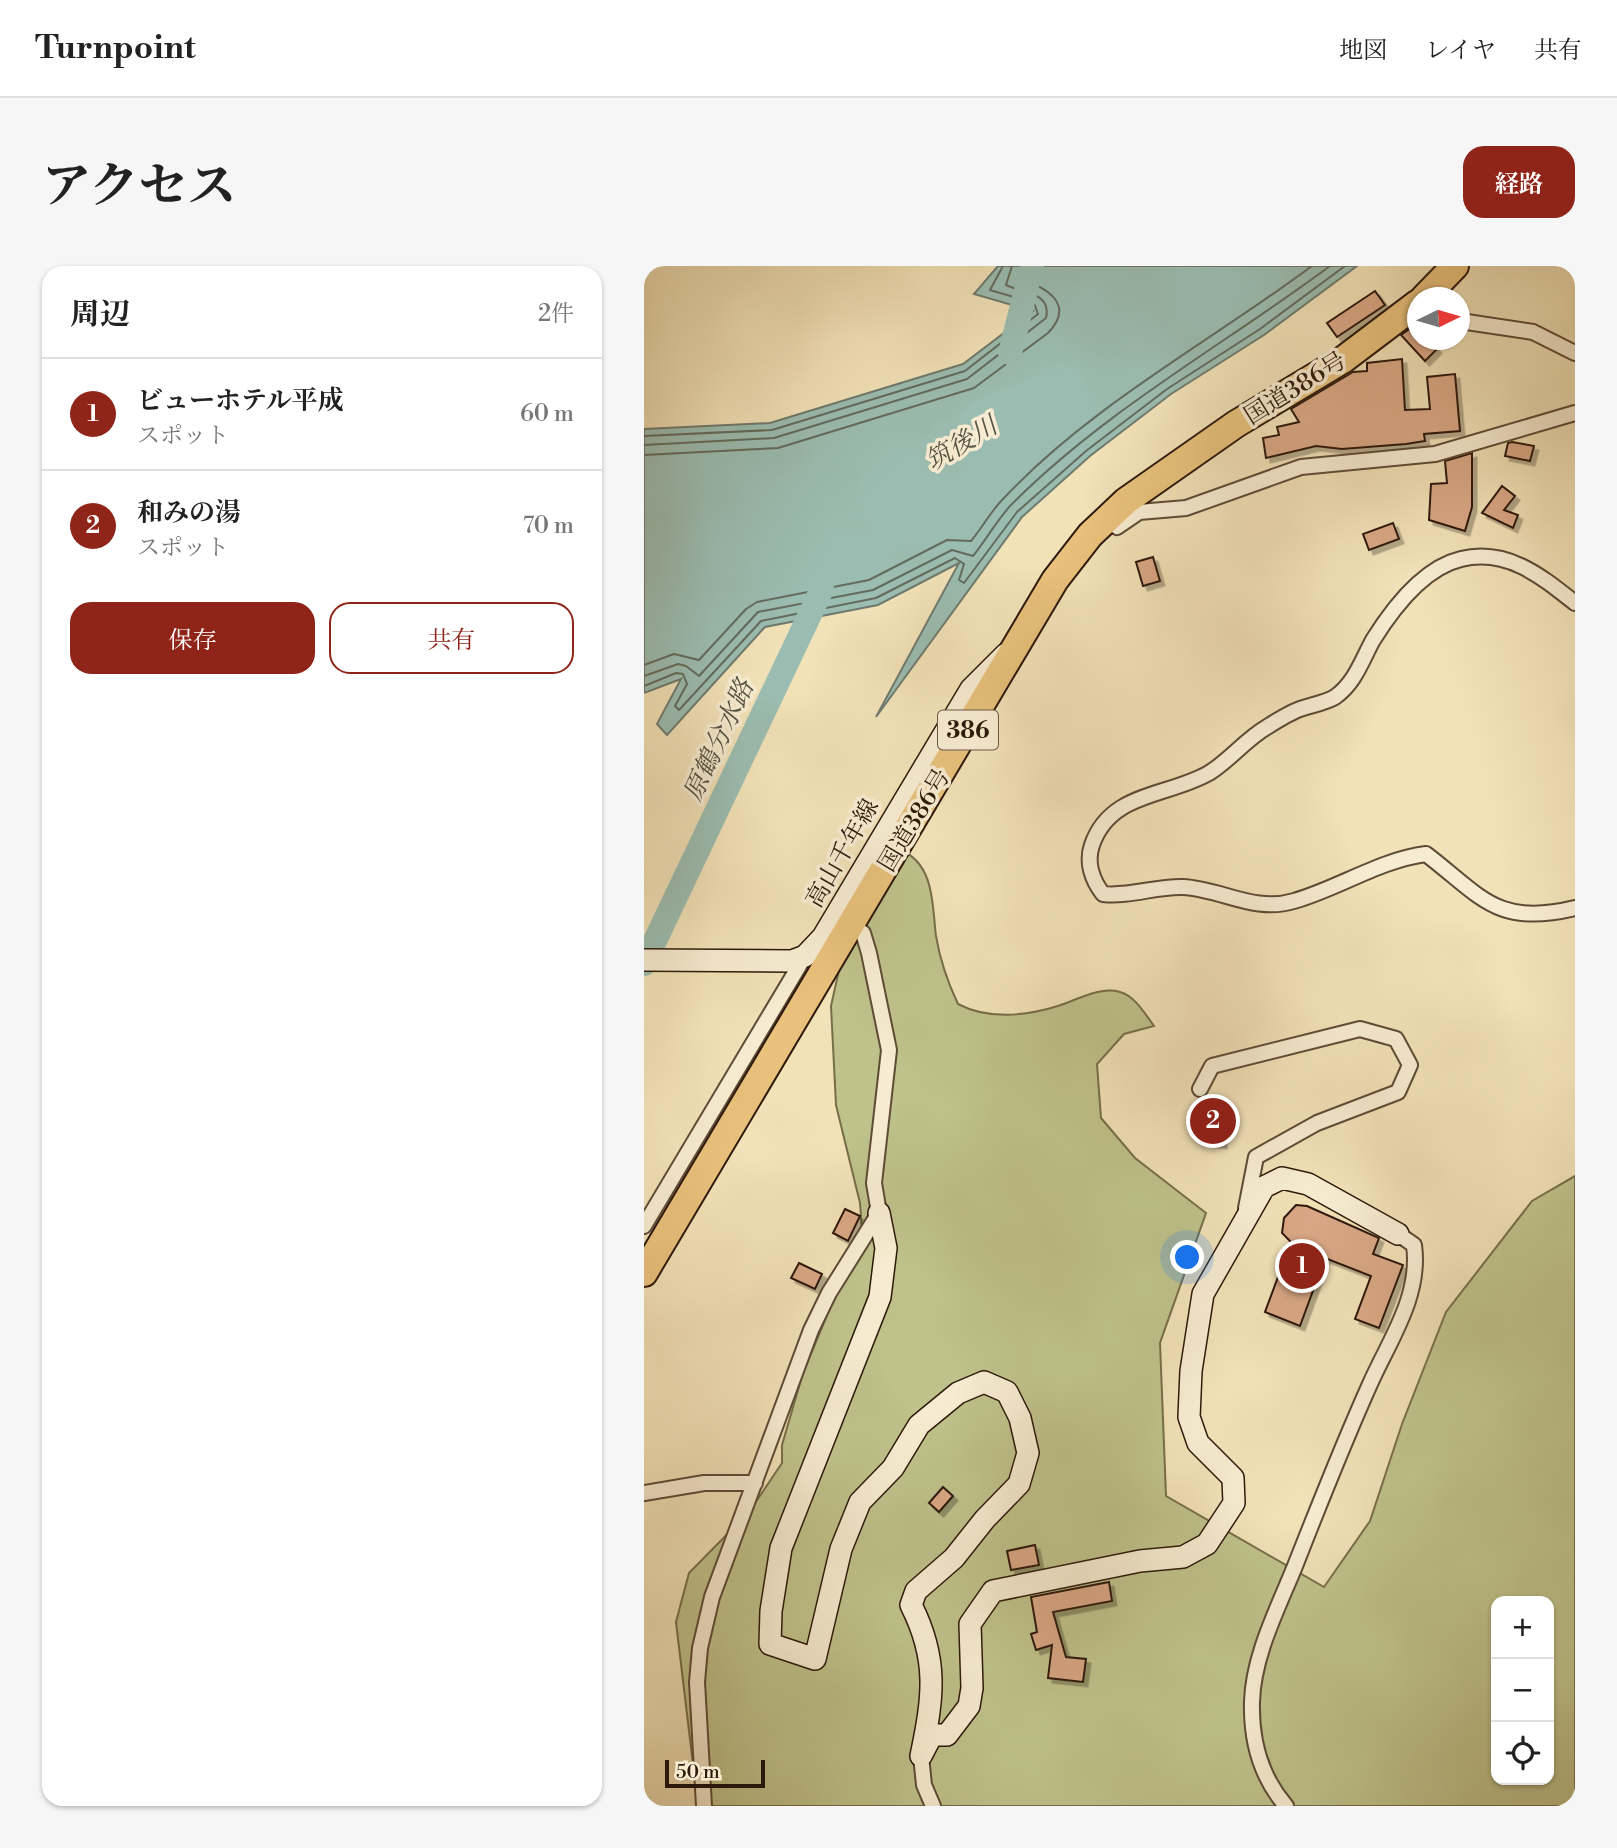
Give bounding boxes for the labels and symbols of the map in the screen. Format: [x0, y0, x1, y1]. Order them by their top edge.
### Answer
north arrow [1407, 287, 1470, 350]
street label: 国道386号 [1239, 346, 1352, 432]
water label: 筑後川 [920, 409, 1006, 478]
water label: 原鶴分水路 [677, 673, 762, 806]
road number: 386 [938, 711, 998, 750]
street label: 国道386号 [873, 764, 957, 877]
street label: 高山千年線 [800, 794, 886, 913]
pin: 2 [1190, 1095, 1236, 1147]
your location [1170, 1240, 1204, 1274]
pin: 1 [1279, 1240, 1325, 1292]
scale bar [665, 1757, 765, 1789]

